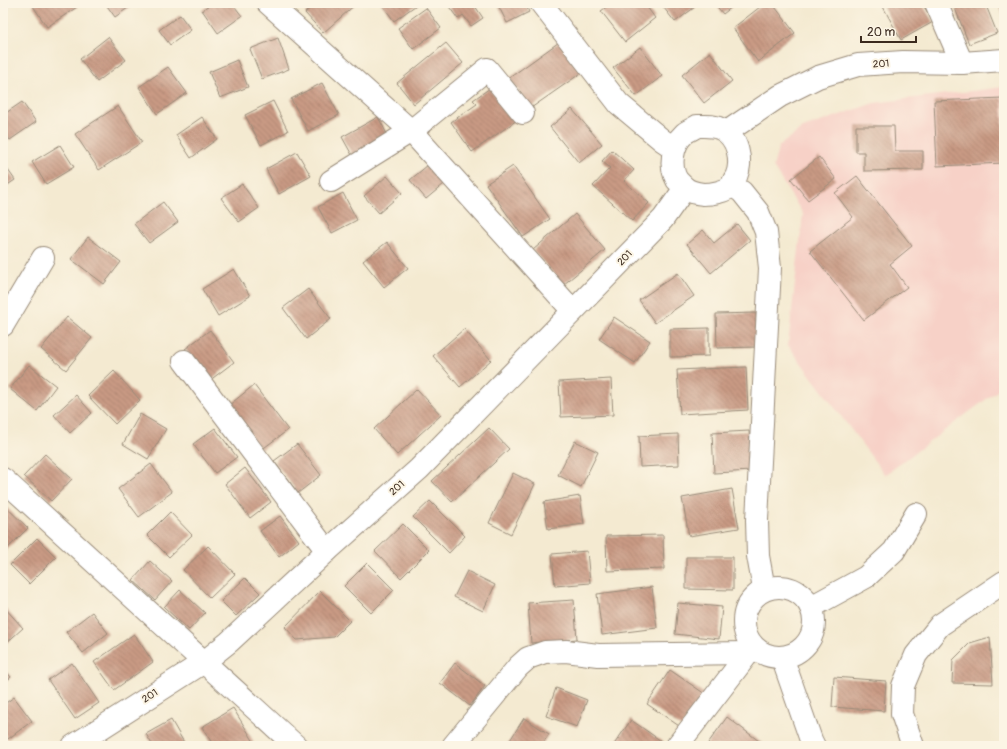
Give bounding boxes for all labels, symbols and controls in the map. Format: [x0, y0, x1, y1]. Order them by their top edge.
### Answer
scale bar [861, 18, 916, 44]
text: 20 m [867, 25, 896, 40]
street label: 201 [872, 57, 890, 71]
street label: 201 [615, 248, 635, 268]
street label: 201 [387, 478, 407, 498]
street label: 201 [140, 686, 160, 705]

